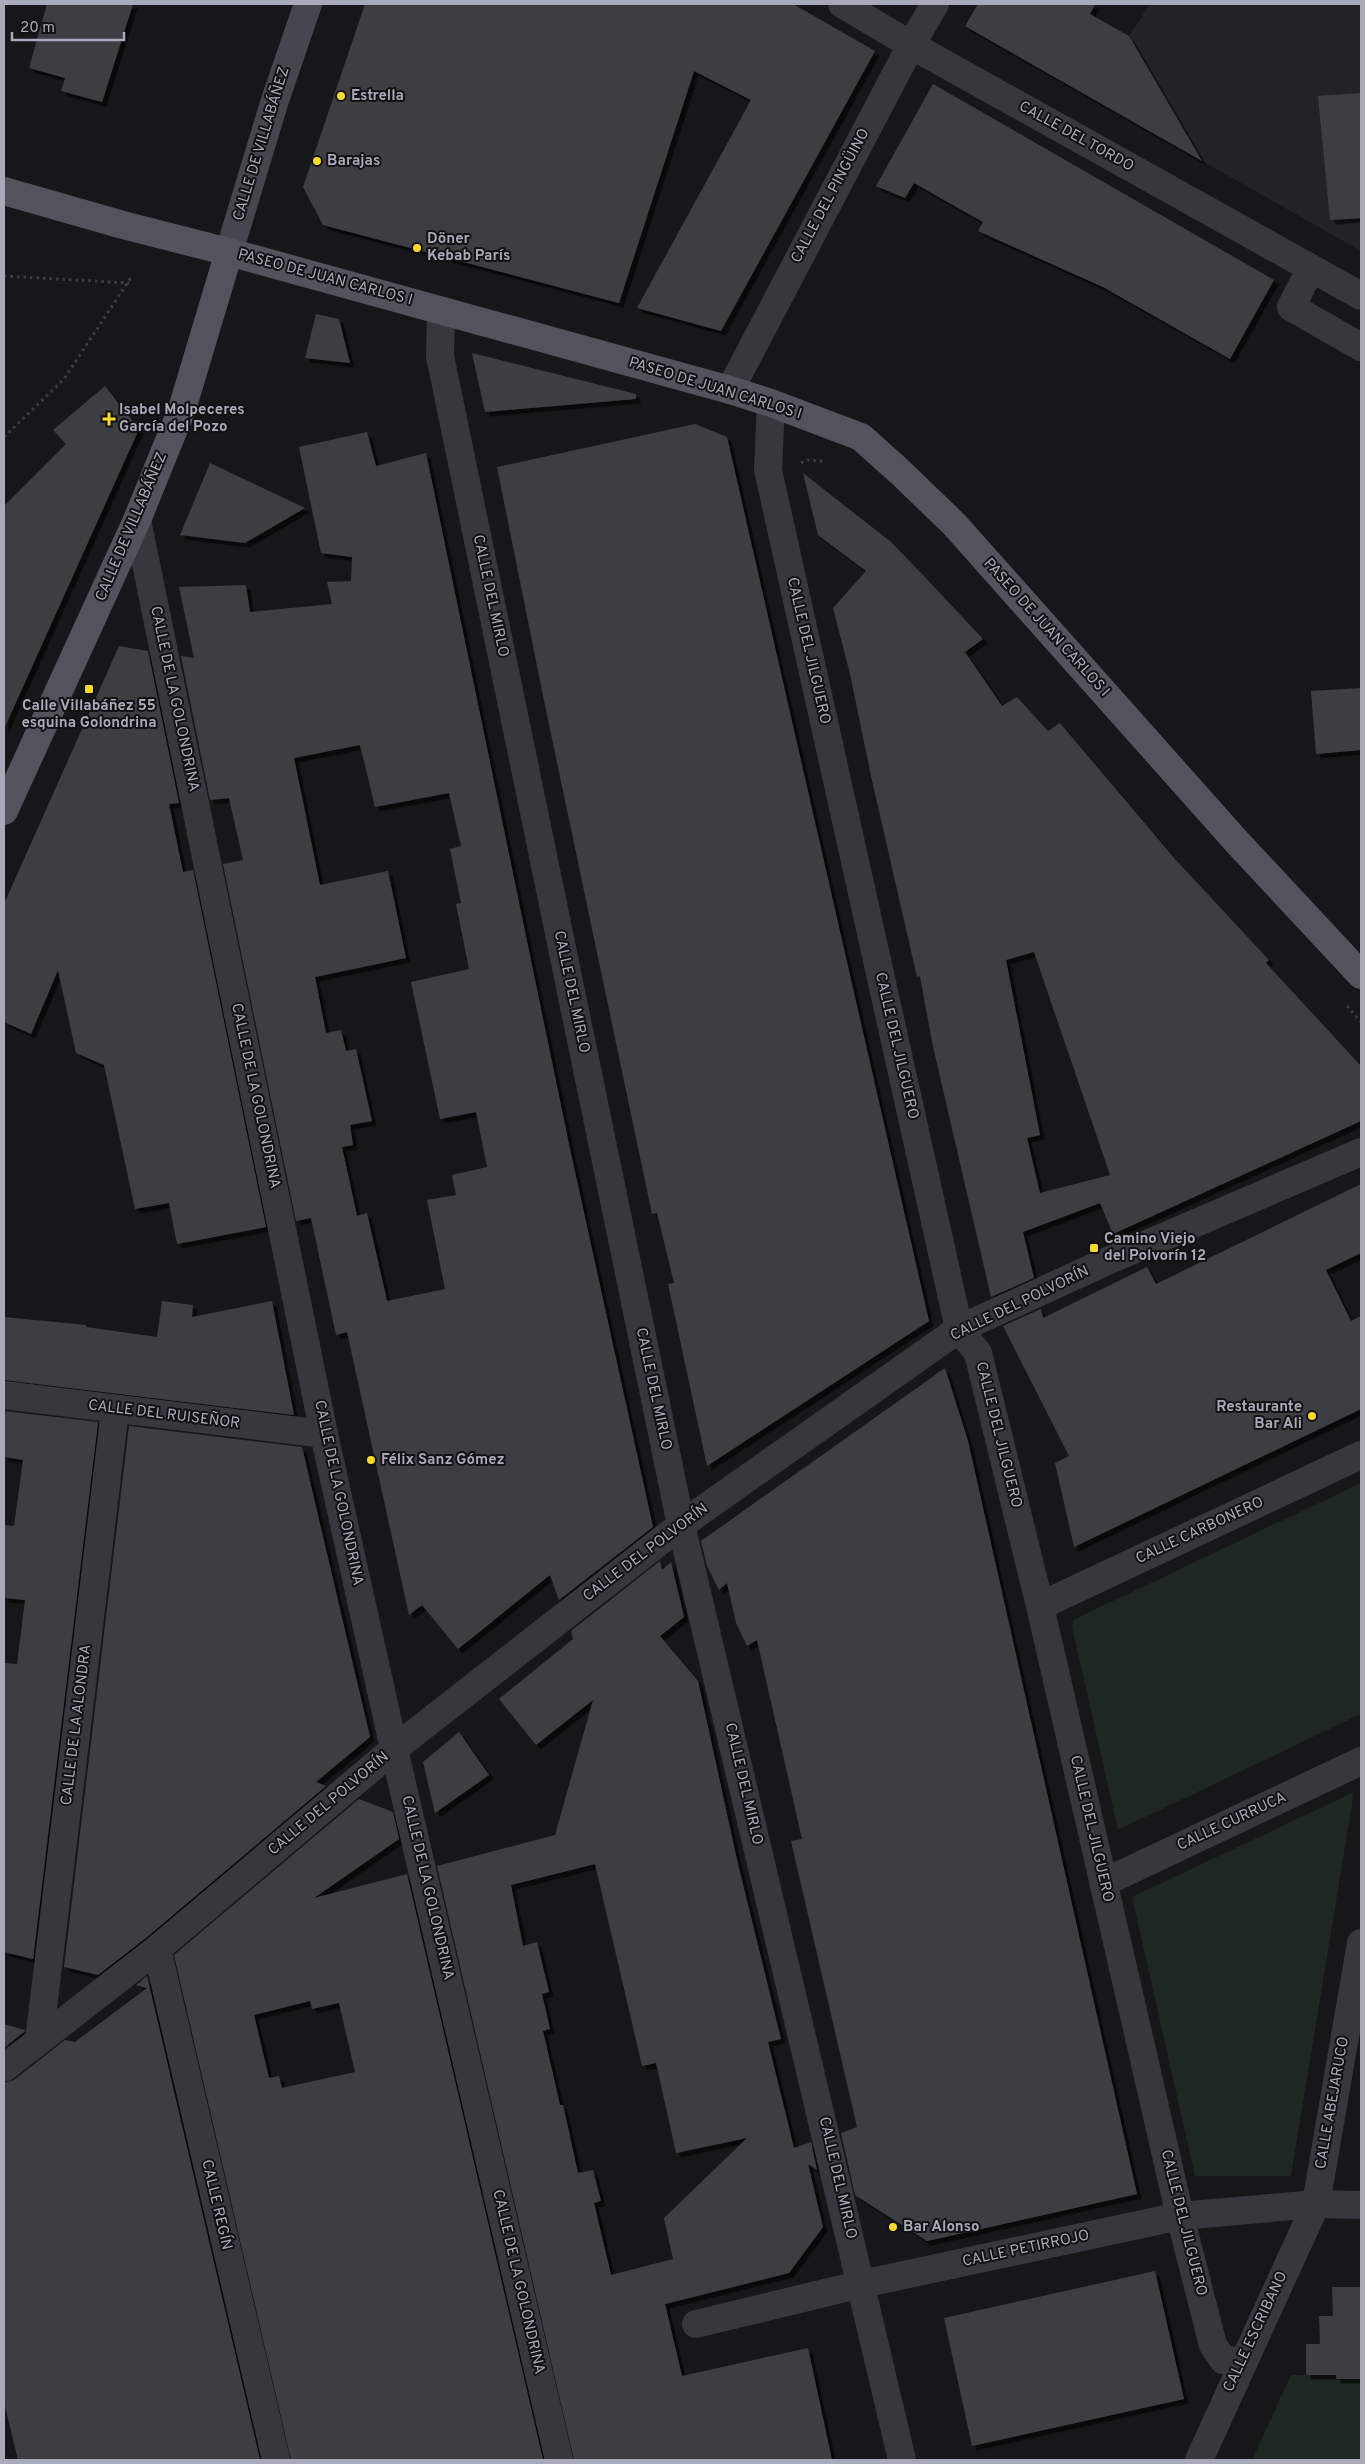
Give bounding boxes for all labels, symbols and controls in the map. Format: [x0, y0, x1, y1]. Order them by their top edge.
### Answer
scale bar [12, 10, 125, 42]
text: 20 m [20, 19, 55, 38]
street label: CALLE DE VILLABÁÑEZ [229, 64, 294, 223]
place label: Estrella [351, 87, 404, 106]
marker: Estrella [335, 90, 347, 102]
street label: CALLE DEL TORDO [1015, 97, 1137, 177]
street label: CALLE DEL PINGÜINO [787, 125, 875, 267]
place label: Barajas [327, 152, 380, 171]
marker: Barajas [311, 155, 323, 167]
place label: Döner Kebab París [427, 230, 510, 266]
marker: Döner Kebab París [411, 242, 423, 254]
street label: PASEO DE JUAN CARLOS I [236, 246, 414, 310]
street label: PASEO DE JUAN CARLOS I [626, 354, 804, 424]
place label: Isabel Molpeceres García del Pozo [119, 401, 245, 437]
marker: Isabel Molpeceres García del Pozo [103, 413, 115, 425]
street label: CALLE DE VILLABÁÑEZ [91, 449, 172, 604]
street label: CALLE DEL MIRLO [468, 533, 512, 659]
street label: PASEO DE JUAN CARLOS I [979, 555, 1113, 701]
street label: CALLE DEL JILGUERO [782, 576, 834, 726]
street label: CALLE DE LA GOLONDRINA [145, 605, 203, 793]
marker: Calle Villabáñez 55 esquina Golondrina [83, 683, 95, 695]
place label: Calle Villabáñez 55 esquina Golondrina [22, 697, 156, 733]
street label: CALLE DEL MIRLO [549, 929, 593, 1055]
street label: CALLE DEL JILGUERO [870, 971, 922, 1121]
street label: CALLE DE LA GOLONDRINA [226, 1002, 284, 1190]
place label: Camino Viejo del Polvorín 12 [1104, 1230, 1206, 1266]
marker: Camino Viejo del Polvorín 12 [1088, 1242, 1100, 1254]
street label: CALLE DEL POLVORÍN [947, 1261, 1092, 1346]
street label: CALLE DEL MIRLO [631, 1326, 675, 1452]
street label: CALLE DEL JILGUERO [971, 1360, 1025, 1510]
street label: CALLE DEL RUISEÑOR [87, 1395, 241, 1434]
place label: Restaurante Bar Ali [1216, 1398, 1302, 1434]
street label: CALLE DE LA GOLONDRINA [309, 1399, 367, 1587]
marker: Restaurante Bar Ali [1306, 1410, 1318, 1422]
place label: Félix Sanz Gómez [381, 1451, 505, 1470]
marker: Félix Sanz Gómez [365, 1454, 377, 1466]
street label: CALLE CARBONERO [1133, 1493, 1267, 1569]
street label: CALLE DEL POLVORÍN [579, 1499, 712, 1606]
street label: CALLE DE LA ALONDRA [58, 1643, 96, 1807]
street label: CALLE DEL MIRLO [720, 1721, 766, 1847]
street label: CALLE DEL POLVORÍN [264, 1747, 393, 1860]
street label: CALLE DEL JILGUERO [1065, 1754, 1117, 1904]
street label: CALLE CURRUCA [1174, 1788, 1290, 1856]
street label: CALLE DE LA GOLONDRINA [396, 1794, 458, 1982]
street label: CALLE ABEJARUCO [1312, 2035, 1354, 2171]
street label: CALLE DEL MIRLO [814, 2115, 860, 2241]
street label: CALLE DEL JILGUERO [1156, 2148, 1210, 2298]
street label: CALLE REGÍN [196, 2158, 237, 2252]
street label: CALLE DE LA GOLONDRINA [487, 2188, 549, 2376]
place label: Bar Alonso [903, 2218, 979, 2237]
marker: Bar Alonso [887, 2221, 899, 2233]
street label: CALLE PETIRROJO [961, 2226, 1091, 2272]
street label: CALLE ESCRIBANO [1220, 2269, 1292, 2395]

